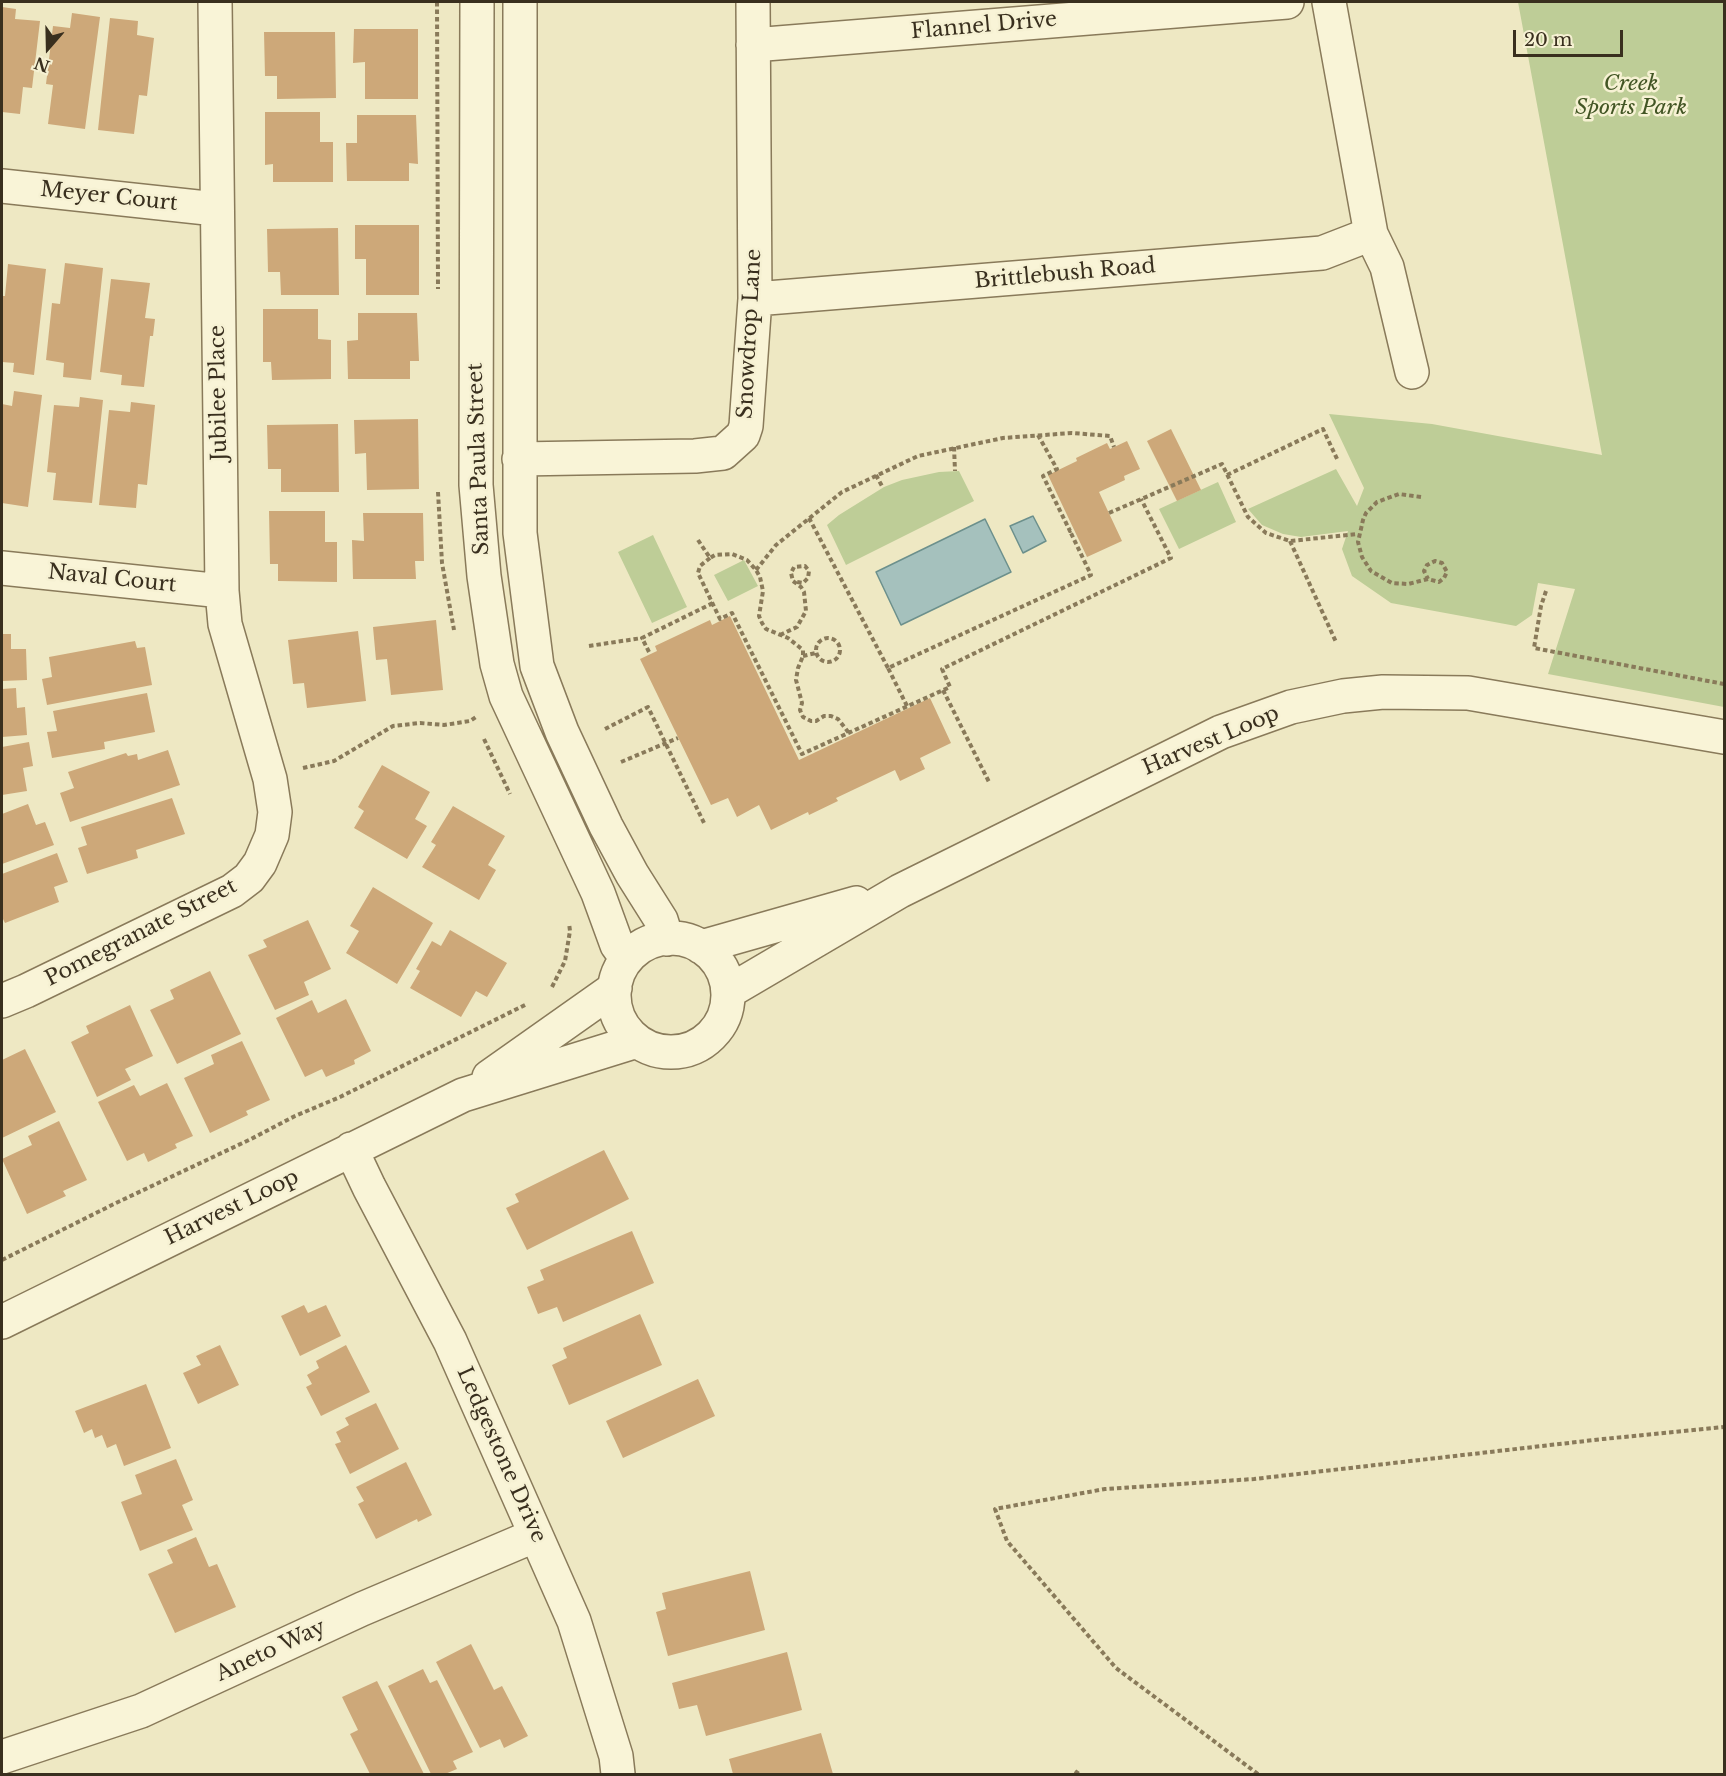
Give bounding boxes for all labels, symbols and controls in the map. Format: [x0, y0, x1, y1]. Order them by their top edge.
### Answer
street label: Flannel Drive [910, 7, 1058, 45]
north arrow [18, 18, 78, 78]
scale bar [1516, 18, 1626, 56]
text: 20 m [1524, 29, 1572, 51]
text: N [31, 53, 52, 77]
park label: Creek Sports Park [1575, 71, 1687, 121]
street label: Meyer Court [39, 177, 179, 217]
street label: Snowdrop Lane [733, 248, 767, 420]
street label: Brittlebush Road [973, 254, 1157, 294]
street label: Jubilee Place [205, 325, 233, 461]
street label: Santa Paula Street [463, 362, 495, 556]
street label: Naval Court [47, 560, 177, 598]
street label: Harvest Loop [1139, 701, 1283, 781]
street label: Pomegranate Street [41, 874, 241, 992]
street label: Harvest Loop [161, 1165, 303, 1251]
street label: Ledgestone Drive [451, 1363, 551, 1547]
street label: Aneto Way [212, 1615, 330, 1687]

